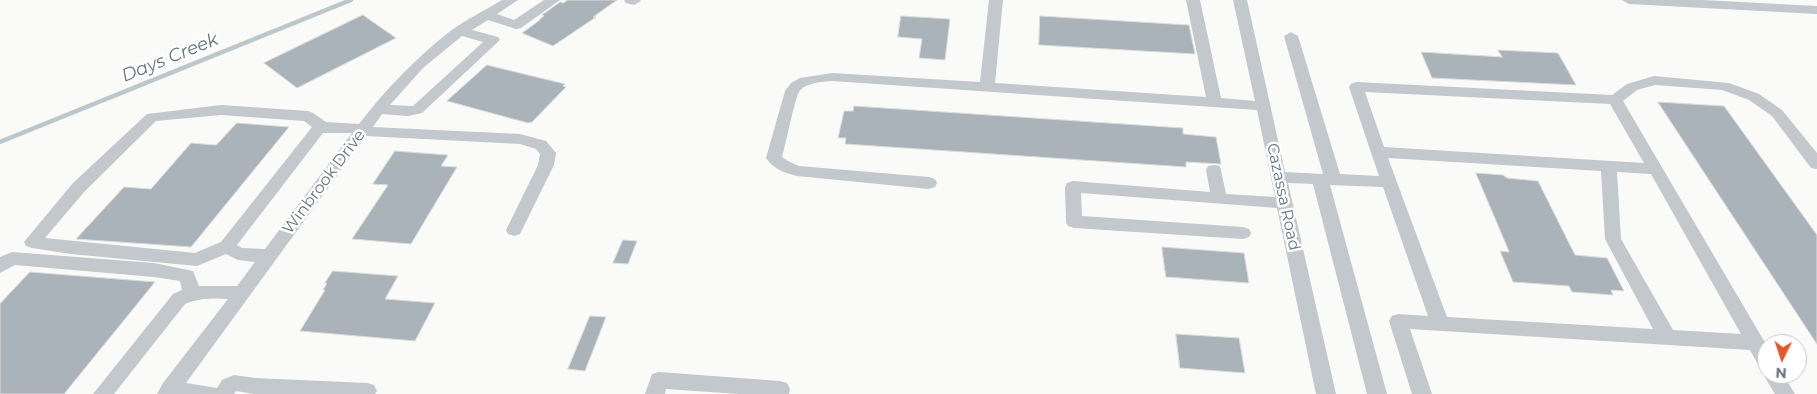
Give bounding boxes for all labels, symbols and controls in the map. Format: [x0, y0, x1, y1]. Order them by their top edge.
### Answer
water label: Days Creek [118, 29, 222, 87]
street label: Winbrook Drive [279, 126, 369, 238]
street label: Cazassa Road [1262, 142, 1304, 252]
north arrow [1757, 334, 1807, 384]
text: N [1775, 364, 1787, 382]

